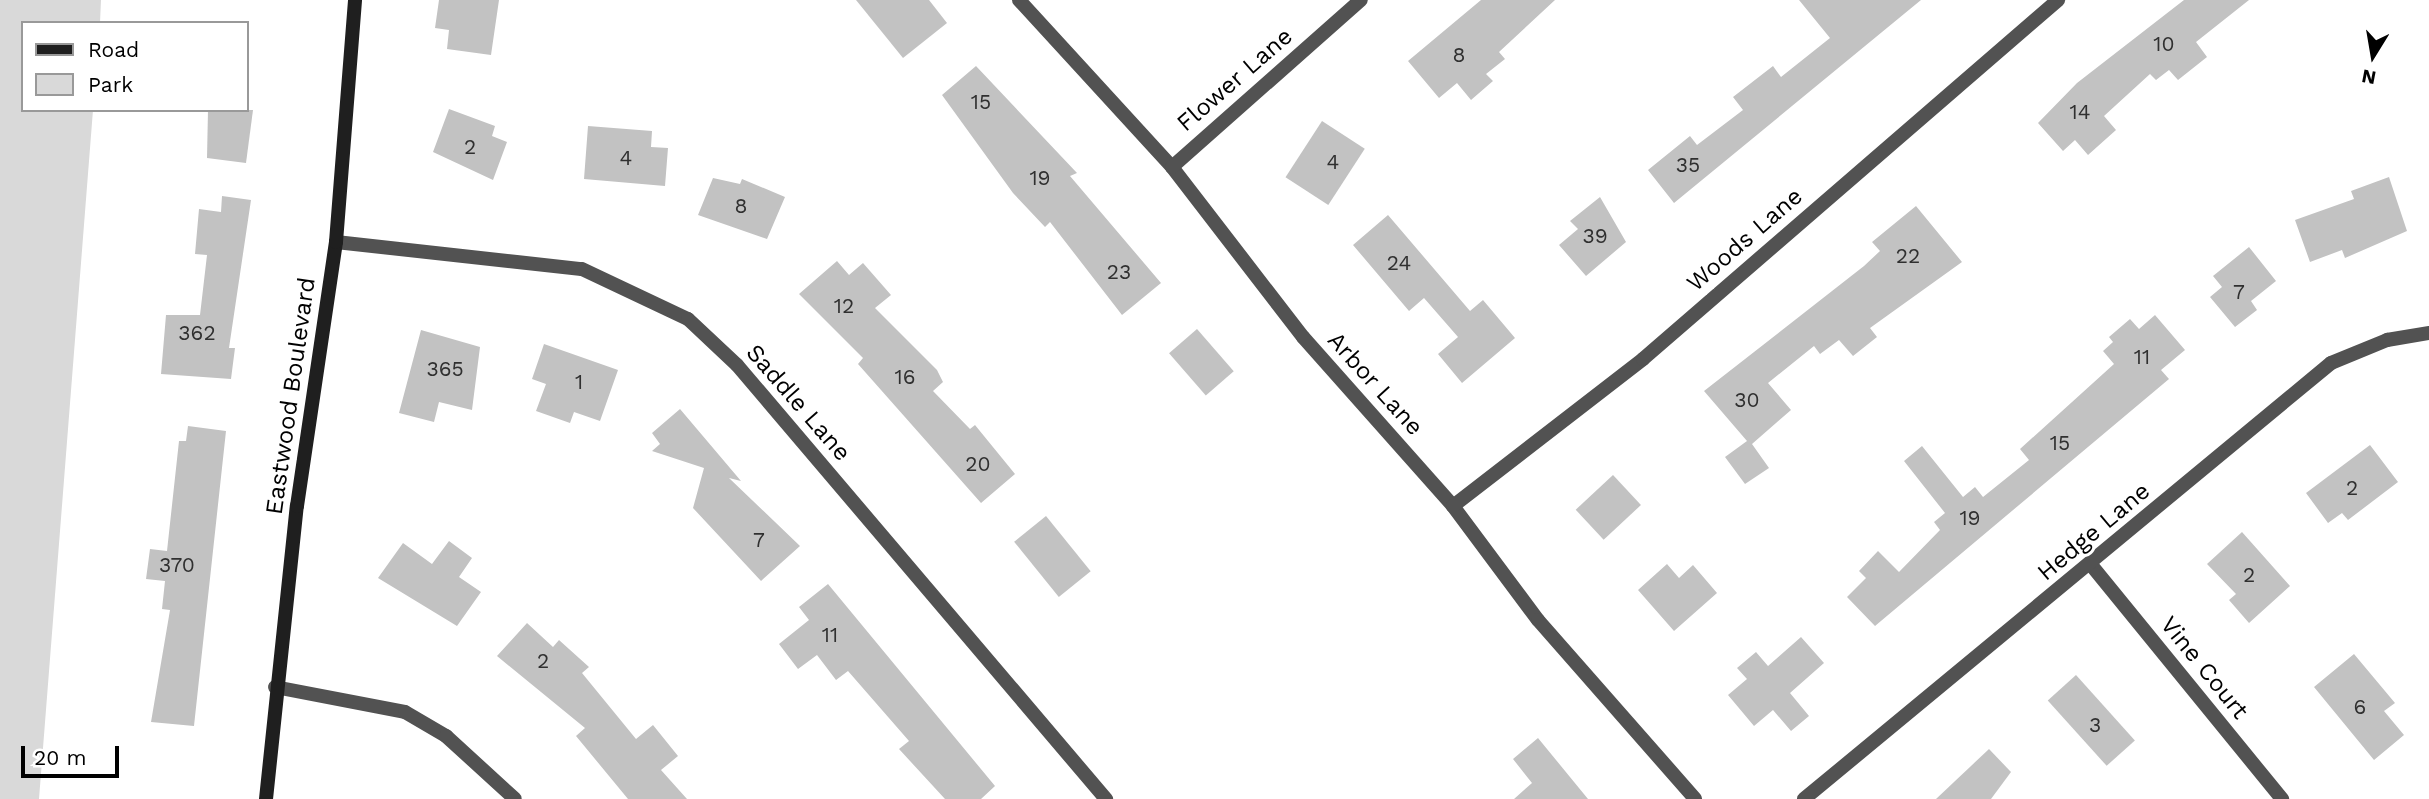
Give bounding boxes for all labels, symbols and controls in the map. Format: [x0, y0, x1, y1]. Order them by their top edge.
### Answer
legend [21, 21, 248, 112]
north arrow [2338, 21, 2408, 91]
street label: Flower Lane [1171, 22, 1299, 138]
house number: 10 [2153, 31, 2175, 57]
text: Road [88, 37, 139, 62]
house number: 8 [1453, 42, 1465, 68]
text: N [2360, 64, 2378, 90]
text: Park [88, 72, 133, 97]
house number: 15 [971, 89, 991, 115]
house number: 14 [2069, 99, 2091, 125]
house number: 2 [464, 134, 476, 160]
house number: 4 [620, 145, 632, 171]
house number: 4 [1327, 149, 1339, 175]
house number: 35 [1676, 152, 1700, 178]
house number: 19 [1029, 165, 1051, 191]
street label: Woods Lane [1681, 182, 1809, 298]
house number: 8 [735, 193, 747, 219]
house number: 39 [1582, 223, 1608, 249]
house number: 22 [1896, 243, 1920, 269]
house number: 24 [1387, 250, 1411, 276]
house number: 23 [1107, 259, 1131, 285]
street label: Eastwood Boulevard [260, 276, 322, 516]
house number: 7 [2233, 279, 2245, 305]
house number: 12 [834, 293, 854, 319]
house number: 362 [178, 320, 216, 346]
street label: Arbor Lane [1321, 326, 1429, 442]
street label: Saddle Lane [740, 339, 856, 467]
house number: 11 [2134, 344, 2150, 370]
house number: 365 [426, 356, 464, 382]
house number: 16 [895, 364, 915, 390]
house number: 1 [575, 369, 583, 395]
house number: 30 [1734, 387, 1760, 413]
house number: 15 [2050, 430, 2070, 456]
house number: 20 [965, 451, 991, 477]
house number: 2 [2346, 475, 2358, 501]
street label: Hedge Lane [2032, 477, 2156, 587]
house number: 19 [1959, 505, 1981, 531]
house number: 7 [753, 527, 765, 553]
house number: 370 [159, 552, 195, 578]
house number: 2 [2243, 562, 2255, 588]
street label: Vine Court [2154, 611, 2254, 725]
house number: 11 [822, 622, 838, 648]
house number: 2 [537, 648, 549, 674]
house number: 6 [2354, 694, 2366, 720]
house number: 3 [2089, 712, 2101, 738]
scale bar [24, 732, 122, 776]
text: 20 m [34, 745, 86, 770]

